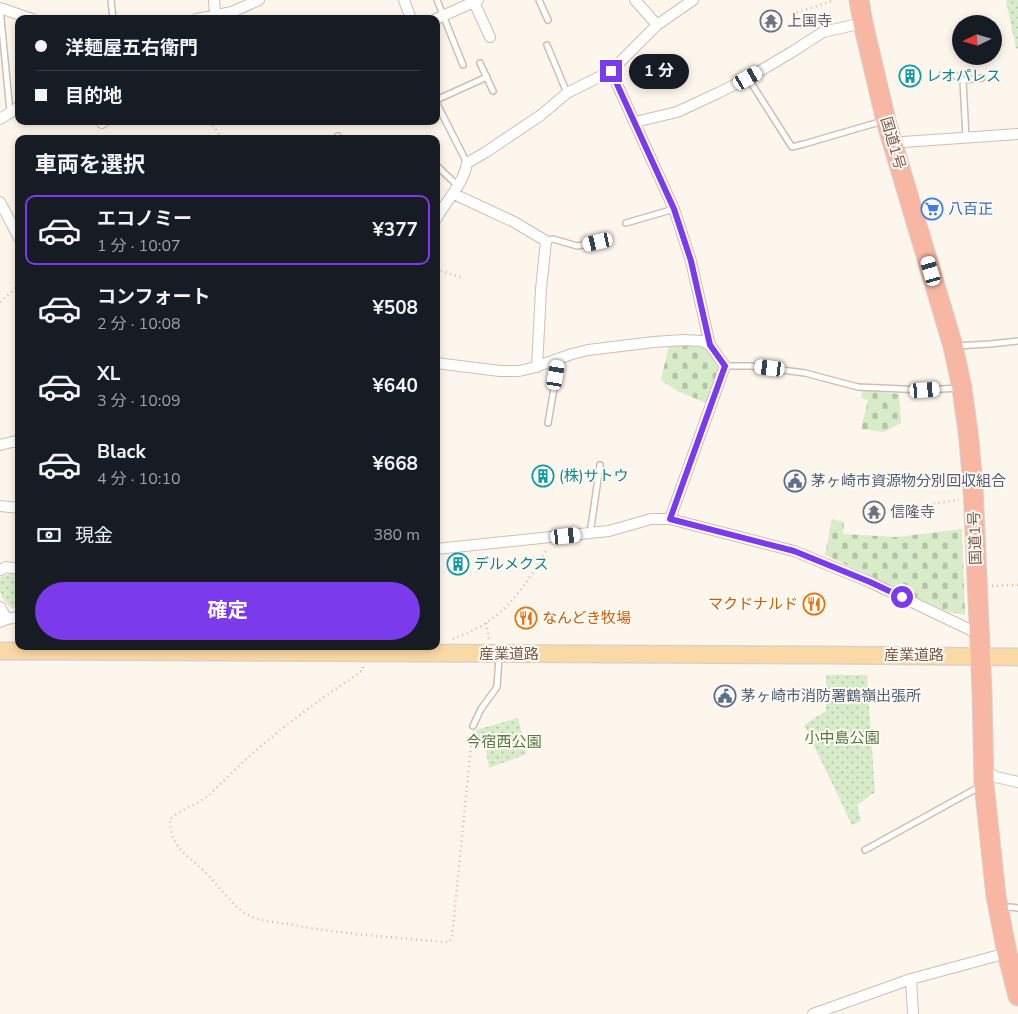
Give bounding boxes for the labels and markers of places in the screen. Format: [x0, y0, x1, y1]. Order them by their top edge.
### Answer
temple icon: 上国寺 [759, 9, 783, 33]
place label: 上国寺 [787, 11, 832, 31]
building icon: レオパレス [898, 64, 922, 88]
place label: レオパレス [926, 66, 1001, 86]
supermarket icon: 八百正 [920, 197, 944, 221]
place label: 八百正 [948, 199, 993, 219]
building icon: (株)サトウ [531, 464, 555, 488]
place label: (株)サトウ [559, 466, 629, 486]
public building icon: 茅ヶ崎市資源物分別回収組合 [783, 469, 807, 493]
place label: 茅ヶ崎市資源物分別回収組合 [811, 471, 1006, 491]
temple icon: 信隆寺 [862, 500, 886, 524]
place label: 信隆寺 [890, 502, 935, 522]
building icon: デルメクス [446, 552, 470, 576]
place label: デルメクス [474, 554, 549, 574]
restaurant icon: マクドナルド [802, 592, 826, 616]
place label: マクドナルド [708, 594, 798, 614]
restaurant icon: なんどき牧場 [514, 606, 538, 630]
place label: なんどき牧場 [542, 608, 631, 628]
public building icon: 茅ヶ崎市消防署鶴嶺出張所 [713, 684, 737, 708]
place label: 茅ヶ崎市消防署鶴嶺出張所 [741, 686, 921, 706]

